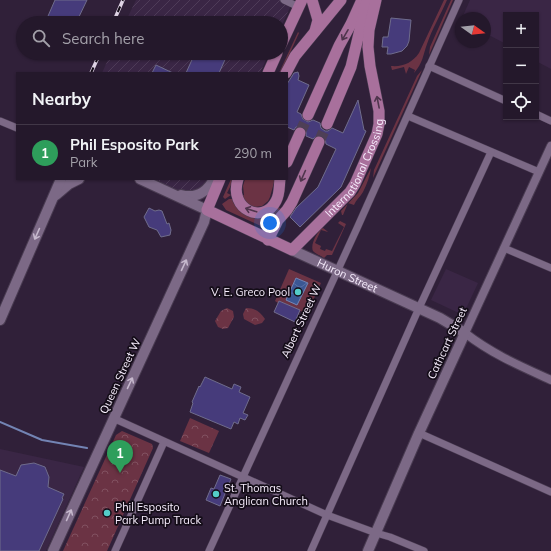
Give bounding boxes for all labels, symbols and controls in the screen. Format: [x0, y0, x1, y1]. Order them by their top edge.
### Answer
north arrow [455, 12, 491, 48]
map controls [503, 12, 539, 120]
button: + [503, 12, 539, 48]
search box [16, 16, 288, 60]
icon: search [30, 27, 52, 49]
text: Search here [62, 29, 144, 48]
one-way arrow [341, 29, 349, 41]
button: − [503, 48, 539, 84]
button: locate [503, 84, 539, 120]
text: Nearby [32, 88, 91, 109]
one-way arrow [373, 96, 381, 109]
street label: International Crossing [322, 119, 386, 220]
text: Phil Esposito Park [70, 135, 199, 154]
text: 1 [41, 145, 49, 161]
text: 290 m [234, 145, 272, 161]
text: Park [70, 154, 97, 170]
one-way arrow [299, 170, 306, 182]
one-way arrow [244, 206, 257, 213]
your location [260, 213, 280, 233]
one-way arrow [33, 227, 41, 239]
street label: Huron Street [315, 256, 380, 295]
one-way arrow [181, 259, 189, 271]
street label: Albert Street W [278, 282, 324, 360]
place label: V. E. Greco Pool [211, 285, 290, 299]
marker: V. E. Greco Pool [293, 287, 303, 297]
street label: Cathcart Street [424, 305, 470, 381]
street label: Queen Street W [96, 336, 144, 416]
one-way arrow [127, 377, 134, 389]
pin: 1 [107, 440, 133, 473]
place label: St. Thomas Anglican Church [224, 481, 308, 508]
marker: St. Thomas Anglican Church [211, 489, 221, 499]
place label: Phil Esposito Park Pump Track [115, 500, 201, 527]
marker: Phil Esposito Park Pump Track [102, 508, 112, 518]
one-way arrow [66, 510, 73, 522]

